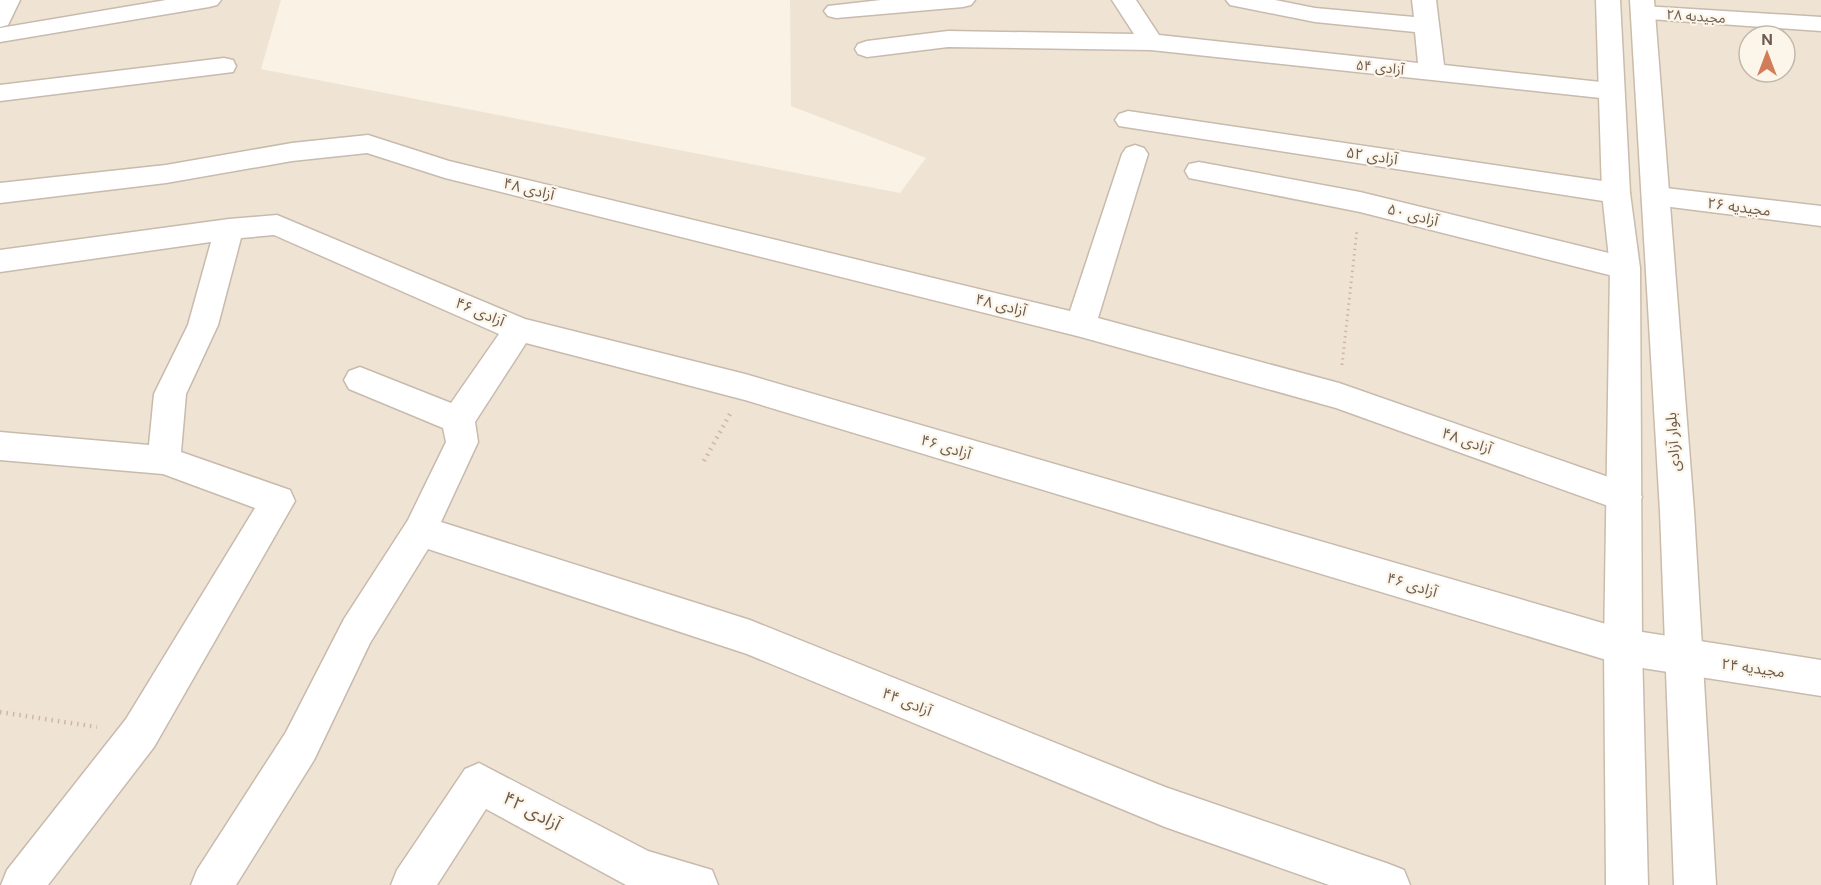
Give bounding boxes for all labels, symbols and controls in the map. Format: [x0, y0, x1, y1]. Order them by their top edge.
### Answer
street label: مجیدیه ۲۸ [1666, 5, 1726, 27]
north arrow [1737, 24, 1797, 84]
text: N [1761, 29, 1773, 50]
street label: آزادی ۵۴ [1355, 56, 1406, 79]
street label: آزادی ۵۲ [1345, 142, 1400, 170]
street label: آزادی ۴۸ [501, 173, 557, 205]
street label: مجیدیه ۲۶ [1706, 193, 1772, 221]
street label: آزادی ۵۰ [1385, 199, 1441, 231]
street label: آزادی ۴۸ [973, 289, 1029, 321]
street label: آزادی ۴۶ [452, 293, 508, 332]
street label: بلوار آزادی [1661, 412, 1685, 472]
street label: آزادی ۴۸ [1439, 423, 1495, 459]
street label: آزادی ۴۶ [918, 430, 974, 464]
street label: آزادی ۴۶ [1384, 568, 1440, 602]
street label: مجیدیه ۲۴ [1720, 654, 1786, 682]
street label: آزادی ۴۴ [879, 683, 935, 721]
street label: آزادی ۴۲ [499, 786, 566, 837]

